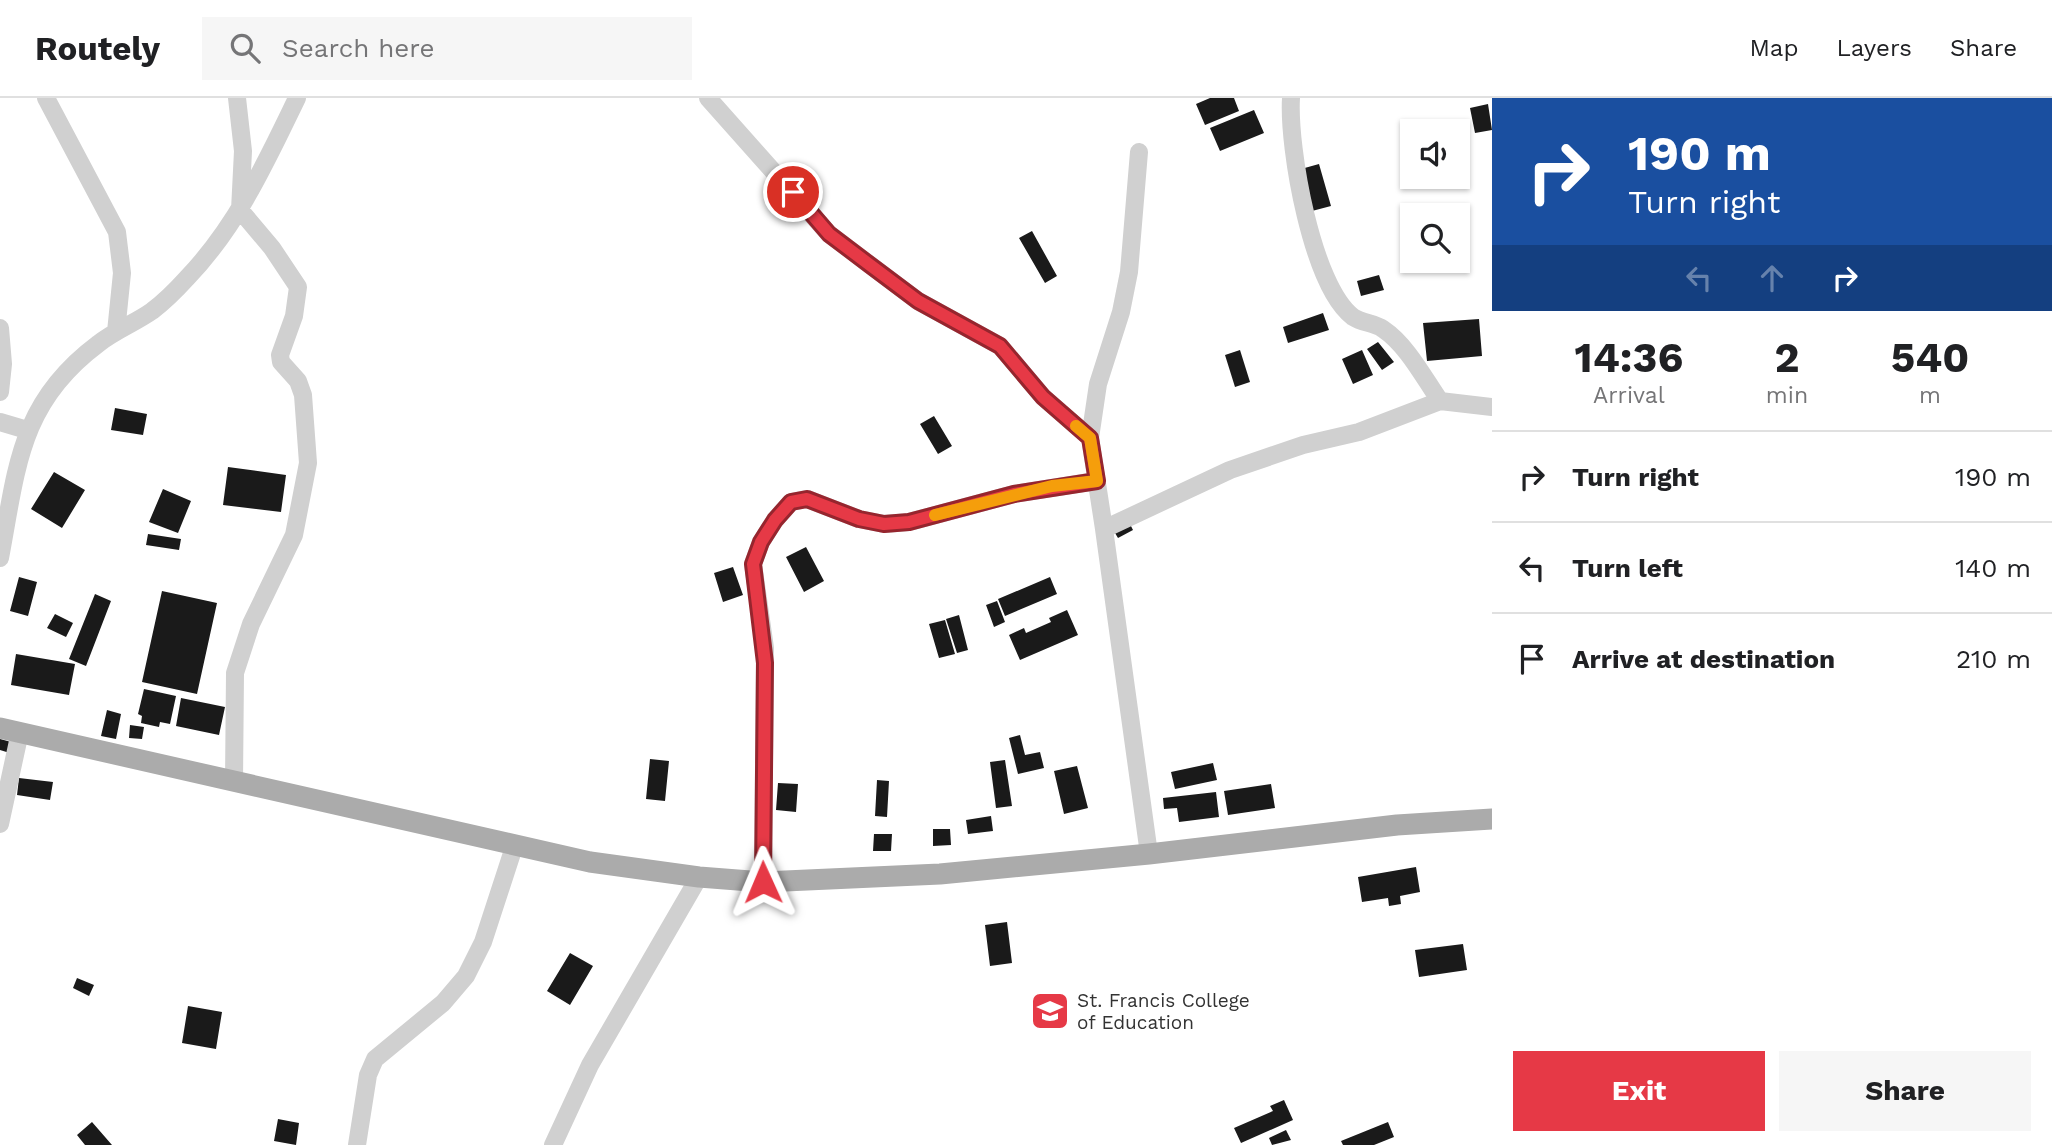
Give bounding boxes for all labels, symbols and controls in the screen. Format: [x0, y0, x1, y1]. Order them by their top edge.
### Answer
search box [202, 17, 692, 80]
text: Routely [35, 29, 160, 68]
icon: search [226, 29, 264, 67]
text: Search here [282, 33, 434, 63]
text: Map [1750, 34, 1798, 62]
text: Layers [1836, 34, 1912, 62]
text: Share [1950, 34, 2017, 62]
map controls [1400, 119, 1470, 273]
button: sound [1400, 119, 1470, 189]
text: 190 m [1628, 124, 1771, 182]
icon: right [1513, 126, 1604, 217]
pin [763, 162, 823, 222]
icon: arrive [774, 173, 812, 211]
text: Turn right [1628, 183, 1780, 221]
button: search [1400, 203, 1470, 273]
icon: left [1680, 259, 1718, 297]
icon: ahead [1753, 259, 1791, 297]
icon: right [1826, 259, 1864, 297]
text: 14:36 [1575, 333, 1683, 382]
text: 2 [1774, 333, 1800, 382]
text: 540 [1891, 333, 1969, 382]
text: Arrival [1593, 382, 1665, 409]
text: min [1766, 382, 1808, 409]
text: m [1919, 382, 1941, 409]
icon: right [1513, 458, 1551, 496]
text: Turn right [1572, 462, 1699, 492]
text: 190 m [1955, 462, 2031, 492]
icon: left [1513, 549, 1551, 587]
text: Turn left [1572, 553, 1683, 583]
text: 140 m [1955, 553, 2031, 583]
icon: arrive [1513, 640, 1551, 678]
text: Arrive at destination [1572, 644, 1835, 674]
text: 210 m [1956, 644, 2031, 674]
position arrow [726, 845, 800, 919]
place label: St. Francis College of Education [1077, 989, 1250, 1034]
school or university icon: St. Francis College of Education [1029, 990, 1071, 1032]
button: Exit [1513, 1051, 1765, 1131]
button: Share [1779, 1051, 2031, 1131]

